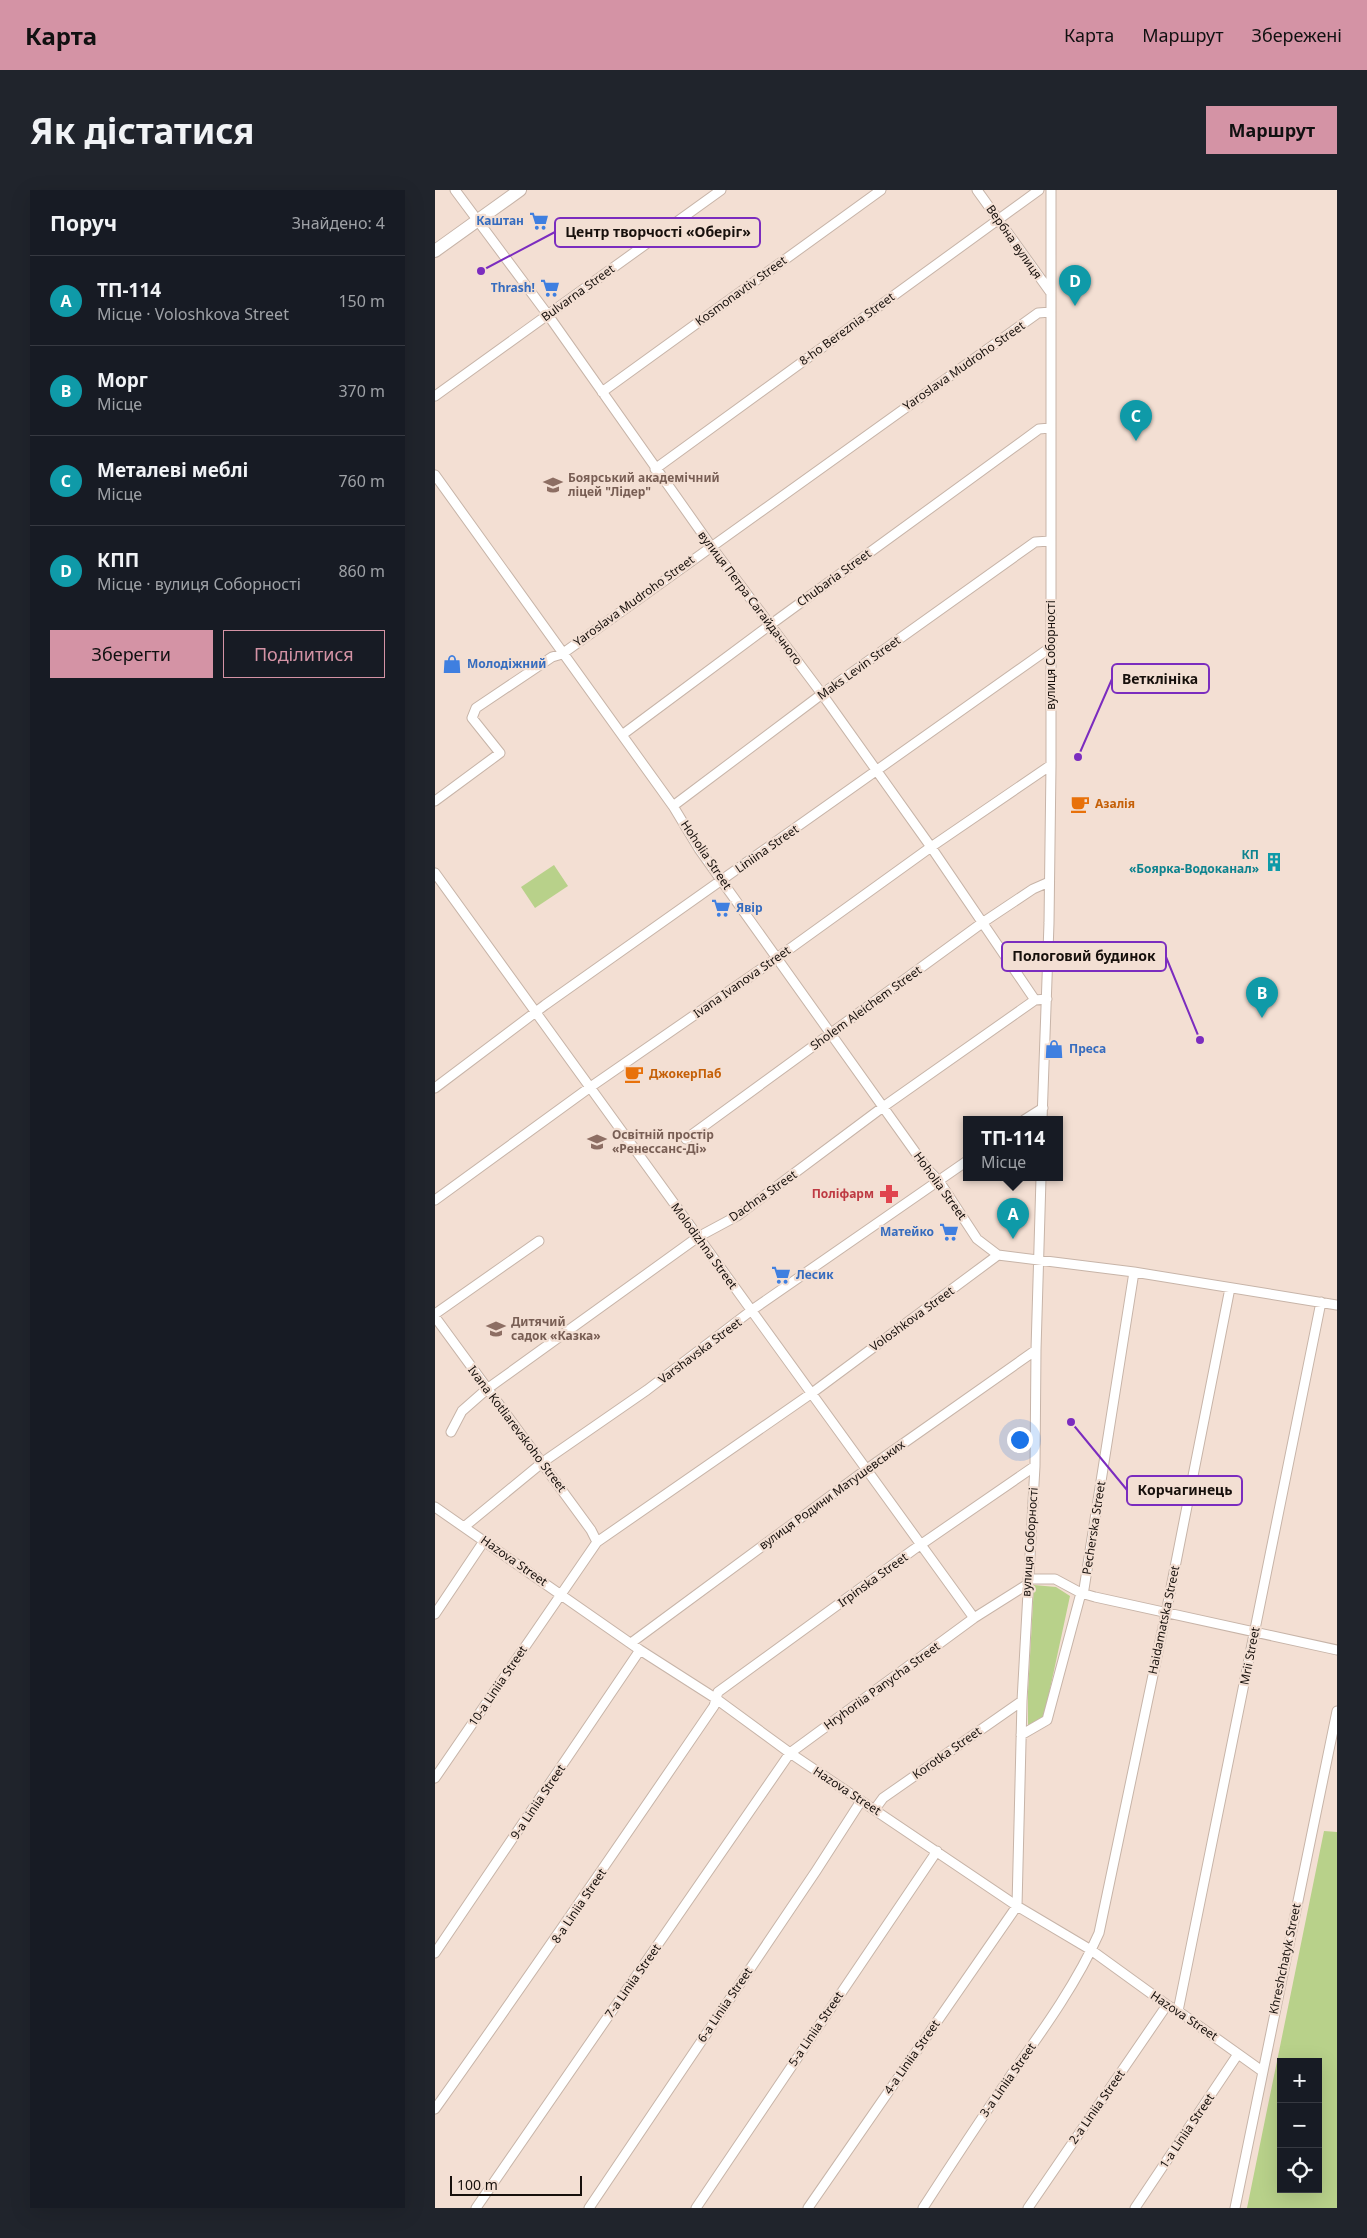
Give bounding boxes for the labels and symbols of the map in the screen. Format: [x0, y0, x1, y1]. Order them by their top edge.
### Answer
street label: Вербна вулиця [983, 201, 1046, 282]
supermarket icon: Каштан [528, 210, 550, 232]
place label: Каштан [476, 212, 524, 229]
callout: Центр творчості «Оберіг» [555, 218, 760, 247]
text: Центр творчості «Оберіг» [565, 222, 751, 241]
street label: Kosmonavtiv Street [691, 251, 790, 330]
street label: Bulvarna Street [538, 260, 618, 325]
pin: D [1059, 265, 1091, 306]
supermarket icon: Thrash! [539, 277, 561, 299]
place label: Thrash! [491, 279, 535, 296]
street label: 8-ho Bereznia Street [796, 288, 898, 369]
street label: Yaroslava Mudroho Street [899, 317, 1029, 414]
pin: C [1120, 400, 1152, 441]
place label: Боярський академічний ліцей "Лідер" [568, 469, 720, 500]
school or university icon: Боярський академічний ліцей "Лідер" [542, 474, 564, 496]
street label: вулиця Петра Сагайдачного [694, 527, 806, 668]
street label: Chubaria Street [793, 544, 875, 610]
street label: Yaroslava Mudroho Street [570, 551, 698, 650]
street label: вулиця Соборності [1042, 600, 1059, 710]
street label: Maks Levin Street [814, 631, 904, 704]
shop icon: Молодіжний [441, 653, 463, 675]
place label: Молодіжний [467, 655, 546, 672]
callout: Ветклініка [1112, 664, 1209, 693]
text: Ветклініка [1122, 669, 1198, 688]
cafe icon: Азалія [1069, 793, 1091, 815]
place label: Азалія [1095, 795, 1135, 812]
street label: Hoholia Street [677, 817, 736, 893]
street label: Liniina Street [732, 820, 802, 877]
place label: КП «Боярка-Водоканал» [1129, 846, 1259, 877]
building icon: КП «Боярка-Водоканал» [1263, 851, 1285, 873]
supermarket icon: Явір [710, 897, 732, 919]
place label: Явір [736, 899, 763, 916]
street label: Ivana Ivanova Street [690, 941, 794, 1022]
callout: Пологовий будинок [1002, 942, 1166, 971]
text: Пологовий будинок [1012, 946, 1156, 965]
street label: Sholem Aleichem Street [807, 961, 925, 1054]
pin: B [1246, 977, 1278, 1018]
shop icon: Преса [1043, 1038, 1065, 1060]
place label: Преса [1069, 1040, 1106, 1057]
cafe icon: ДжокерПаб [623, 1063, 645, 1085]
place label: ДжокерПаб [649, 1065, 721, 1082]
place label: Освітній простір «Ренессанс-Ді» [612, 1126, 714, 1157]
school or university icon: Освітній простір «Ренессанс-Ді» [586, 1131, 608, 1153]
street label: Hoholia Street [910, 1148, 971, 1224]
street label: Dachna Street [725, 1165, 801, 1225]
pharmacy icon: Поліфарм [878, 1183, 900, 1205]
place label: Поліфарм [812, 1185, 874, 1202]
pin: A [997, 1198, 1029, 1239]
street label: Molodizhna Street [667, 1199, 742, 1293]
supermarket icon: Матейко [938, 1221, 960, 1243]
place label: Матейко [880, 1223, 934, 1240]
supermarket icon: Лесик [770, 1264, 792, 1286]
place label: Лесик [796, 1266, 834, 1283]
street label: Voloshkova Street [866, 1282, 958, 1355]
place label: Дитячий садок «Казка» [511, 1313, 601, 1344]
street label: Varshavska Street [655, 1313, 745, 1388]
school or university icon: Дитячий садок «Казка» [485, 1318, 507, 1340]
street label: Ivana Kotliarevskoho Street [464, 1362, 571, 1496]
your location [1007, 1427, 1033, 1453]
street label: вулиця Родини Матушевських [755, 1435, 909, 1553]
callout: Корчагинець [1127, 1476, 1242, 1505]
street label: Pecherska Street [1078, 1479, 1109, 1576]
text: Корчагинець [1138, 1480, 1232, 1499]
street label: вулиця Соборності [1017, 1487, 1042, 1597]
street label: Hazova Street [478, 1531, 552, 1590]
street label: Irpinska Street [834, 1548, 912, 1611]
street label: Haidamatska Street [1144, 1563, 1183, 1676]
street label: Mrii Street [1236, 1625, 1264, 1686]
street label: Hryhoriia Panycha Street [820, 1637, 944, 1734]
street label: 10-a Liniia Street [464, 1642, 531, 1729]
street label: Korotka Street [909, 1722, 985, 1783]
street label: 9-a Liniia Street [506, 1760, 569, 1843]
street label: Hazova Street [810, 1762, 885, 1819]
street label: 8-a Liniia Street [547, 1864, 610, 1947]
street label: Khreshchatyk Street [1264, 1901, 1305, 2016]
street label: 7-a Liniia Street [601, 1940, 665, 2021]
street label: 6-a Liniia Street [693, 1963, 756, 2046]
street label: 5-a Liniia Street [784, 1987, 847, 2070]
street label: Hazova Street [1147, 1987, 1222, 2045]
street label: 4-a Liniia Street [880, 2016, 944, 2097]
street label: 3-a Liniia Street [976, 2039, 1040, 2120]
street label: 2-a Liniia Street [1065, 2066, 1129, 2147]
street label: 1-a Liniia Street [1155, 2089, 1218, 2172]
scale bar [450, 2173, 583, 2196]

